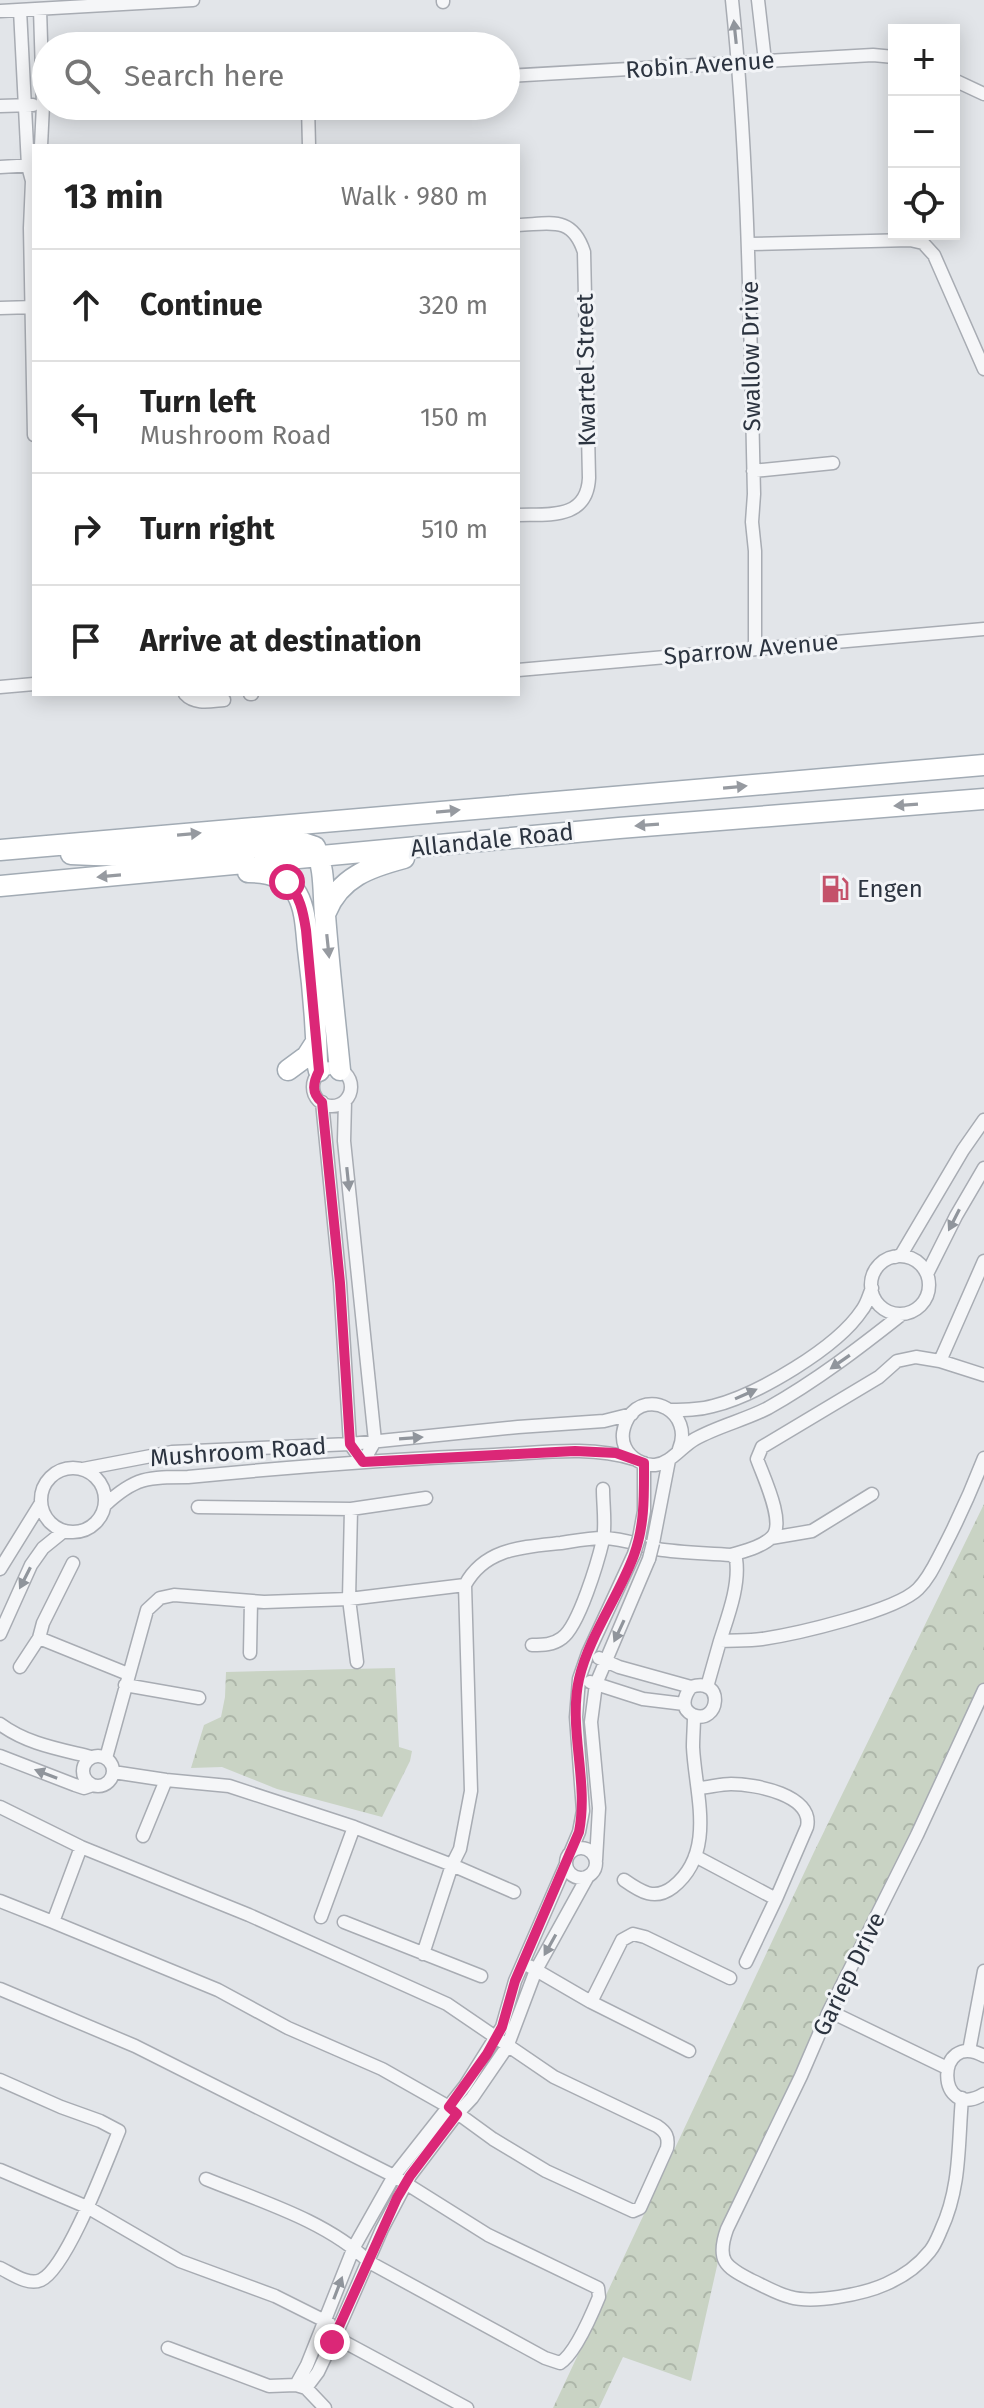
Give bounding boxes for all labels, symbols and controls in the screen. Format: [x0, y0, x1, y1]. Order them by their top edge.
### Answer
one-way arrow [729, 19, 742, 44]
map controls [888, 24, 960, 240]
button: + [888, 24, 960, 96]
search box [32, 32, 520, 120]
street label: Robin Avenue [625, 46, 775, 84]
icon: search [60, 54, 104, 98]
text: Search here [124, 58, 284, 94]
button: − [888, 96, 960, 168]
button: locate [888, 168, 960, 240]
text: 13 min [64, 176, 163, 217]
text: Walk · 980 m [341, 181, 488, 212]
street label: Swallow Drive [736, 280, 766, 432]
icon: ahead [64, 283, 108, 327]
text: Continue [140, 287, 263, 323]
text: 320 m [419, 290, 488, 321]
street label: Kwartel Street [571, 293, 601, 447]
text: Turn left [140, 384, 256, 420]
icon: left [64, 395, 108, 439]
text: 150 m [420, 402, 488, 433]
text: Mushroom Road [140, 420, 332, 451]
icon: right [64, 507, 108, 551]
text: Turn right [140, 511, 275, 547]
text: 510 m [421, 514, 488, 545]
icon: arrive [64, 619, 108, 663]
text: Arrive at destination [140, 623, 422, 659]
street label: Sparrow Avenue [663, 627, 839, 671]
one-way arrow [723, 780, 748, 793]
one-way arrow [893, 799, 918, 812]
one-way arrow [436, 805, 461, 818]
street label: Allandale Road [409, 818, 575, 862]
one-way arrow [634, 819, 659, 832]
one-way arrow [177, 827, 202, 840]
route start [269, 864, 305, 900]
one-way arrow [96, 870, 121, 883]
fuel station icon: Engen [820, 874, 850, 904]
place label: Engen [857, 875, 923, 903]
one-way arrow [322, 934, 335, 959]
one-way arrow [342, 1166, 355, 1191]
one-way arrow [947, 1209, 961, 1232]
one-way arrow [830, 1354, 851, 1369]
one-way arrow [734, 1387, 757, 1400]
one-way arrow [399, 1431, 424, 1444]
street label: Mushroom Road [149, 1432, 327, 1472]
one-way arrow [19, 1566, 32, 1589]
one-way arrow [612, 1619, 626, 1643]
one-way arrow [34, 1767, 58, 1780]
street label: Gariep Drive [807, 1908, 891, 2040]
one-way arrow [544, 1933, 557, 1956]
one-way arrow [332, 2276, 345, 2300]
route end [314, 2324, 350, 2360]

